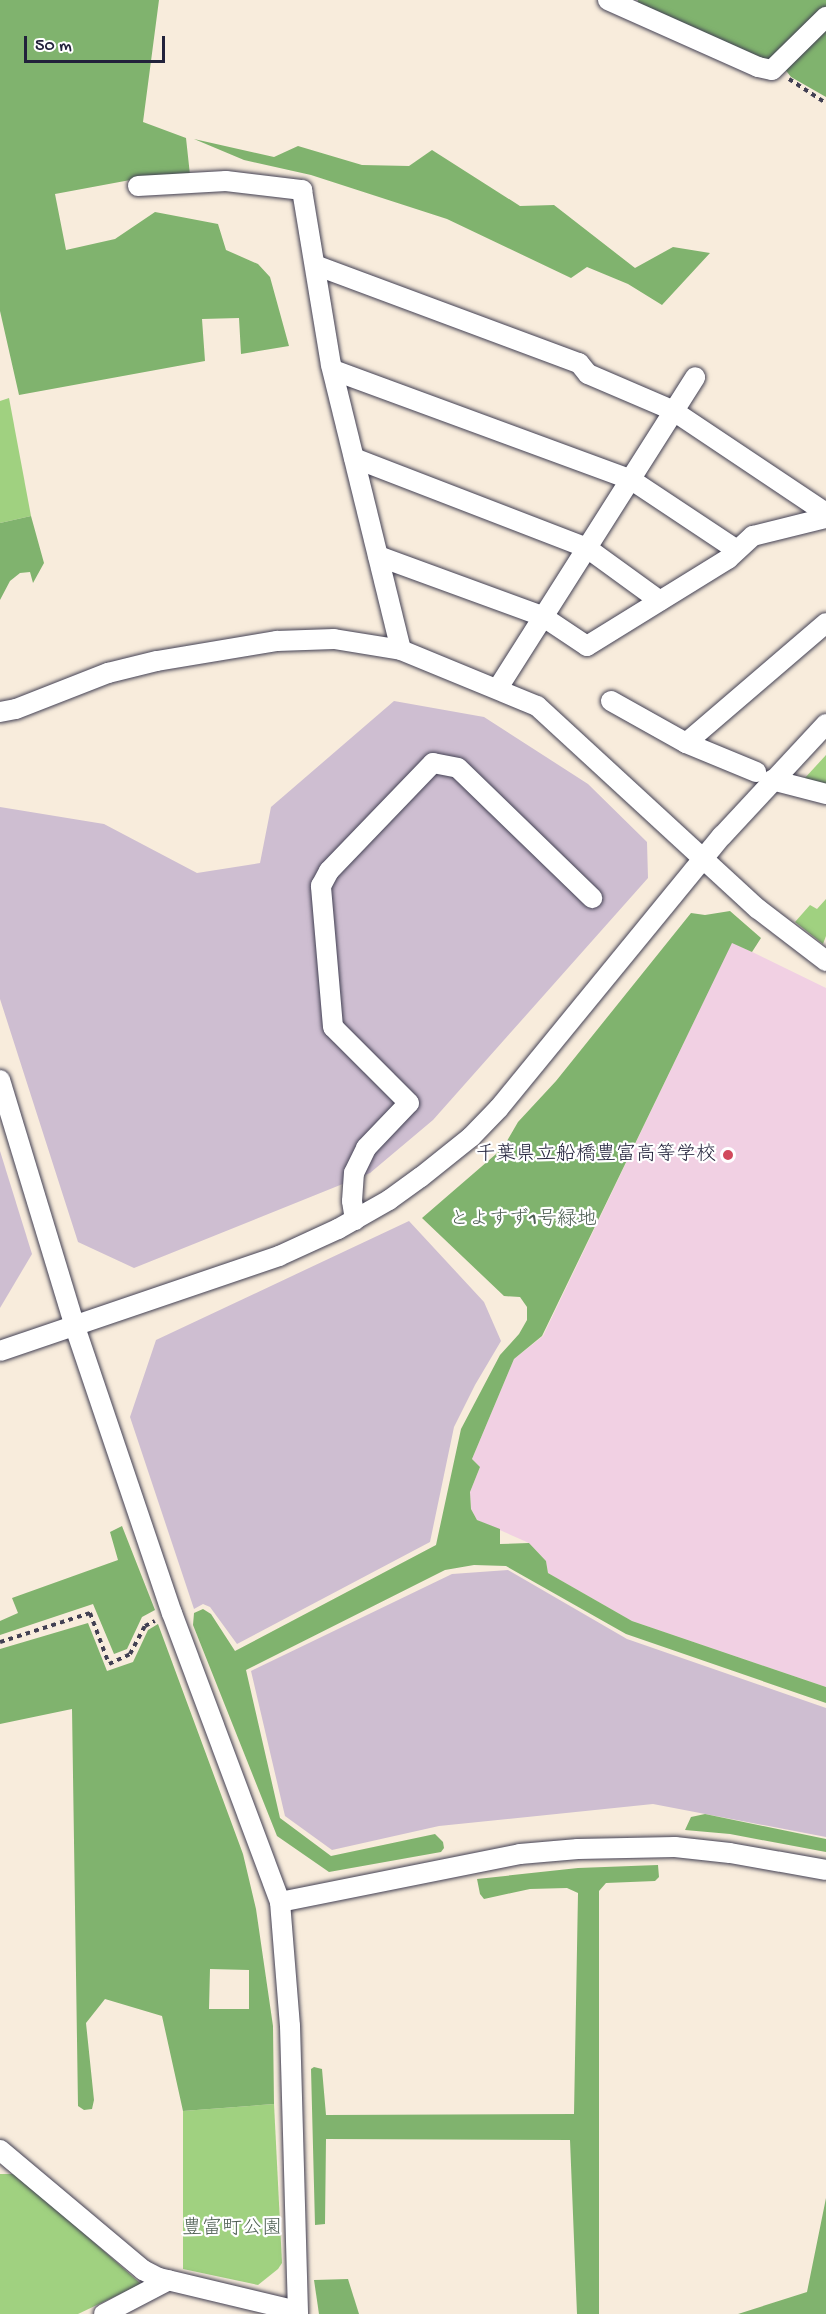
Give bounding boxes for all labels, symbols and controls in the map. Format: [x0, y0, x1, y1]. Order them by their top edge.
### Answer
scale bar [27, 24, 168, 62]
text: 50 m [35, 36, 72, 57]
place label: 千葉県立船橋豊富高等学校 [476, 1143, 716, 1167]
marker: 千葉県立船橋豊富高等学校 [721, 1148, 735, 1162]
park label: とよすず1号緑地 [449, 1208, 597, 1232]
park label: 豊富町公園 [182, 2217, 282, 2241]

